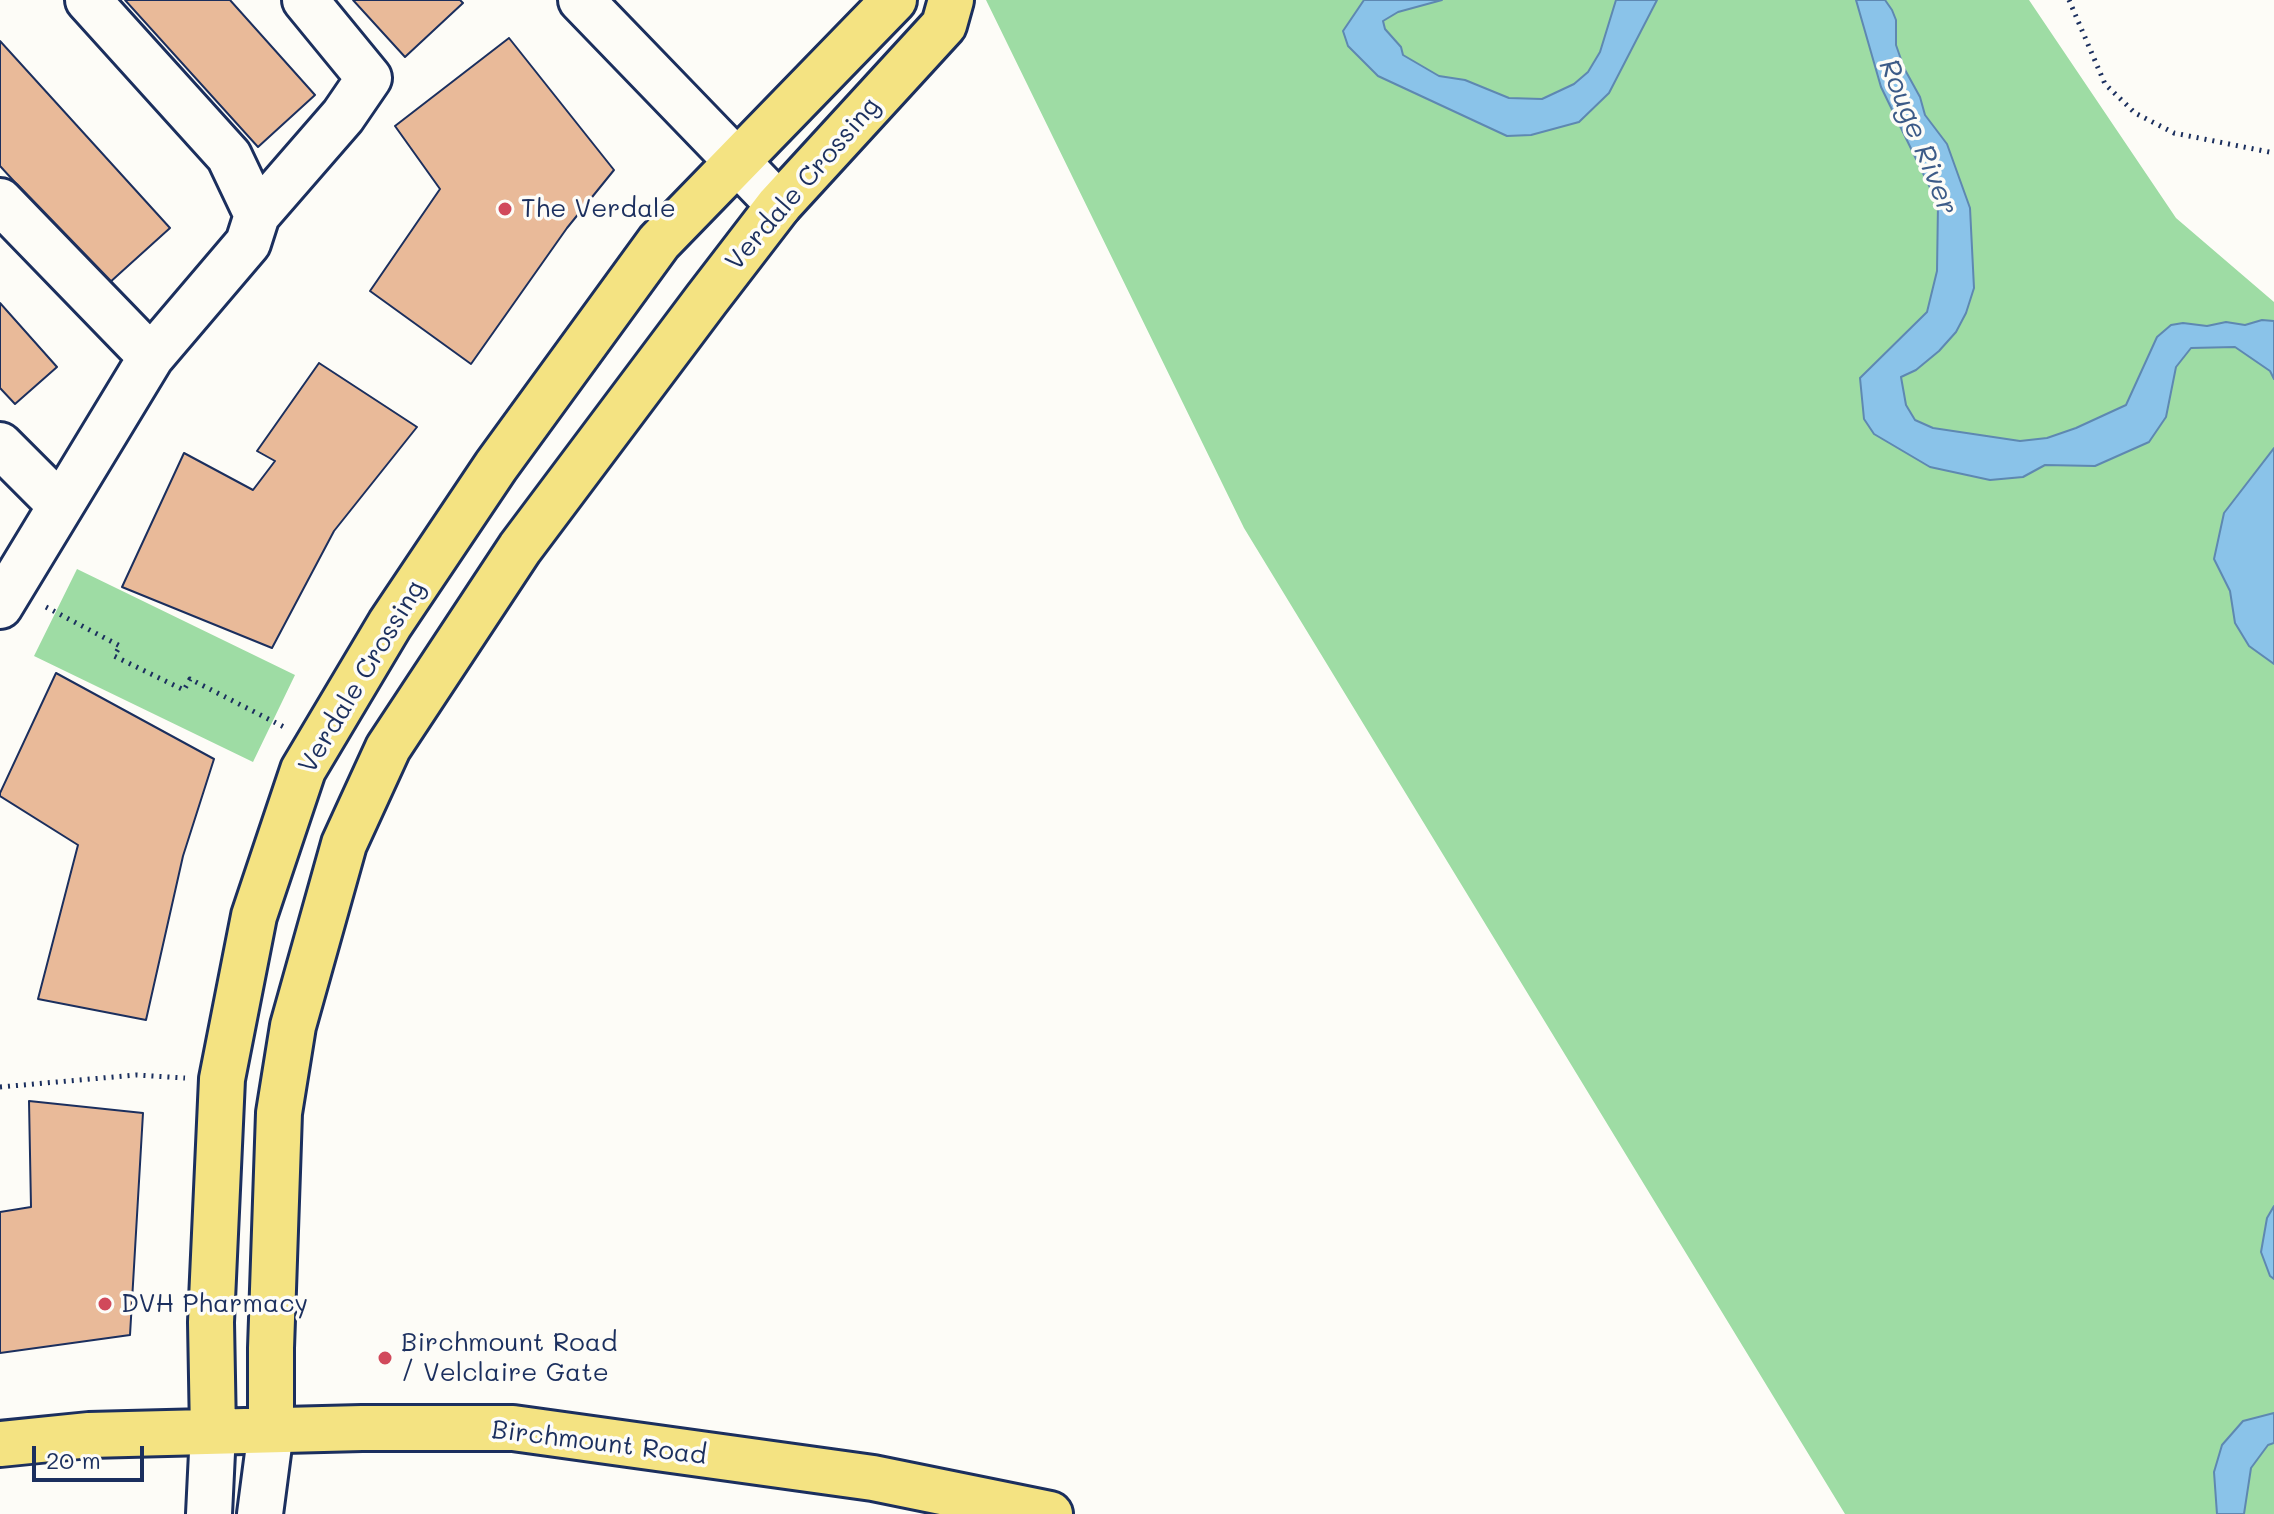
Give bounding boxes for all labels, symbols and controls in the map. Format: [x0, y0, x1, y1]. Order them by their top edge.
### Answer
water label: Rouge River [1871, 54, 1965, 220]
street label: Verdale Crossing [719, 91, 887, 277]
place label: The Verdale [521, 193, 676, 225]
marker: The Verdale [496, 200, 514, 218]
street label: Verdale Crossing [292, 575, 432, 779]
place label: DVH Pharmacy [121, 1288, 308, 1320]
marker: DVH Pharmacy [96, 1295, 114, 1313]
place label: Birchmount Road / Velclaire Gate [401, 1327, 617, 1388]
marker: Birchmount Road / Velclaire Gate [376, 1349, 394, 1367]
street label: Birchmount Road [490, 1414, 708, 1472]
scale bar [36, 1430, 148, 1480]
text: 20 m [46, 1444, 101, 1475]

